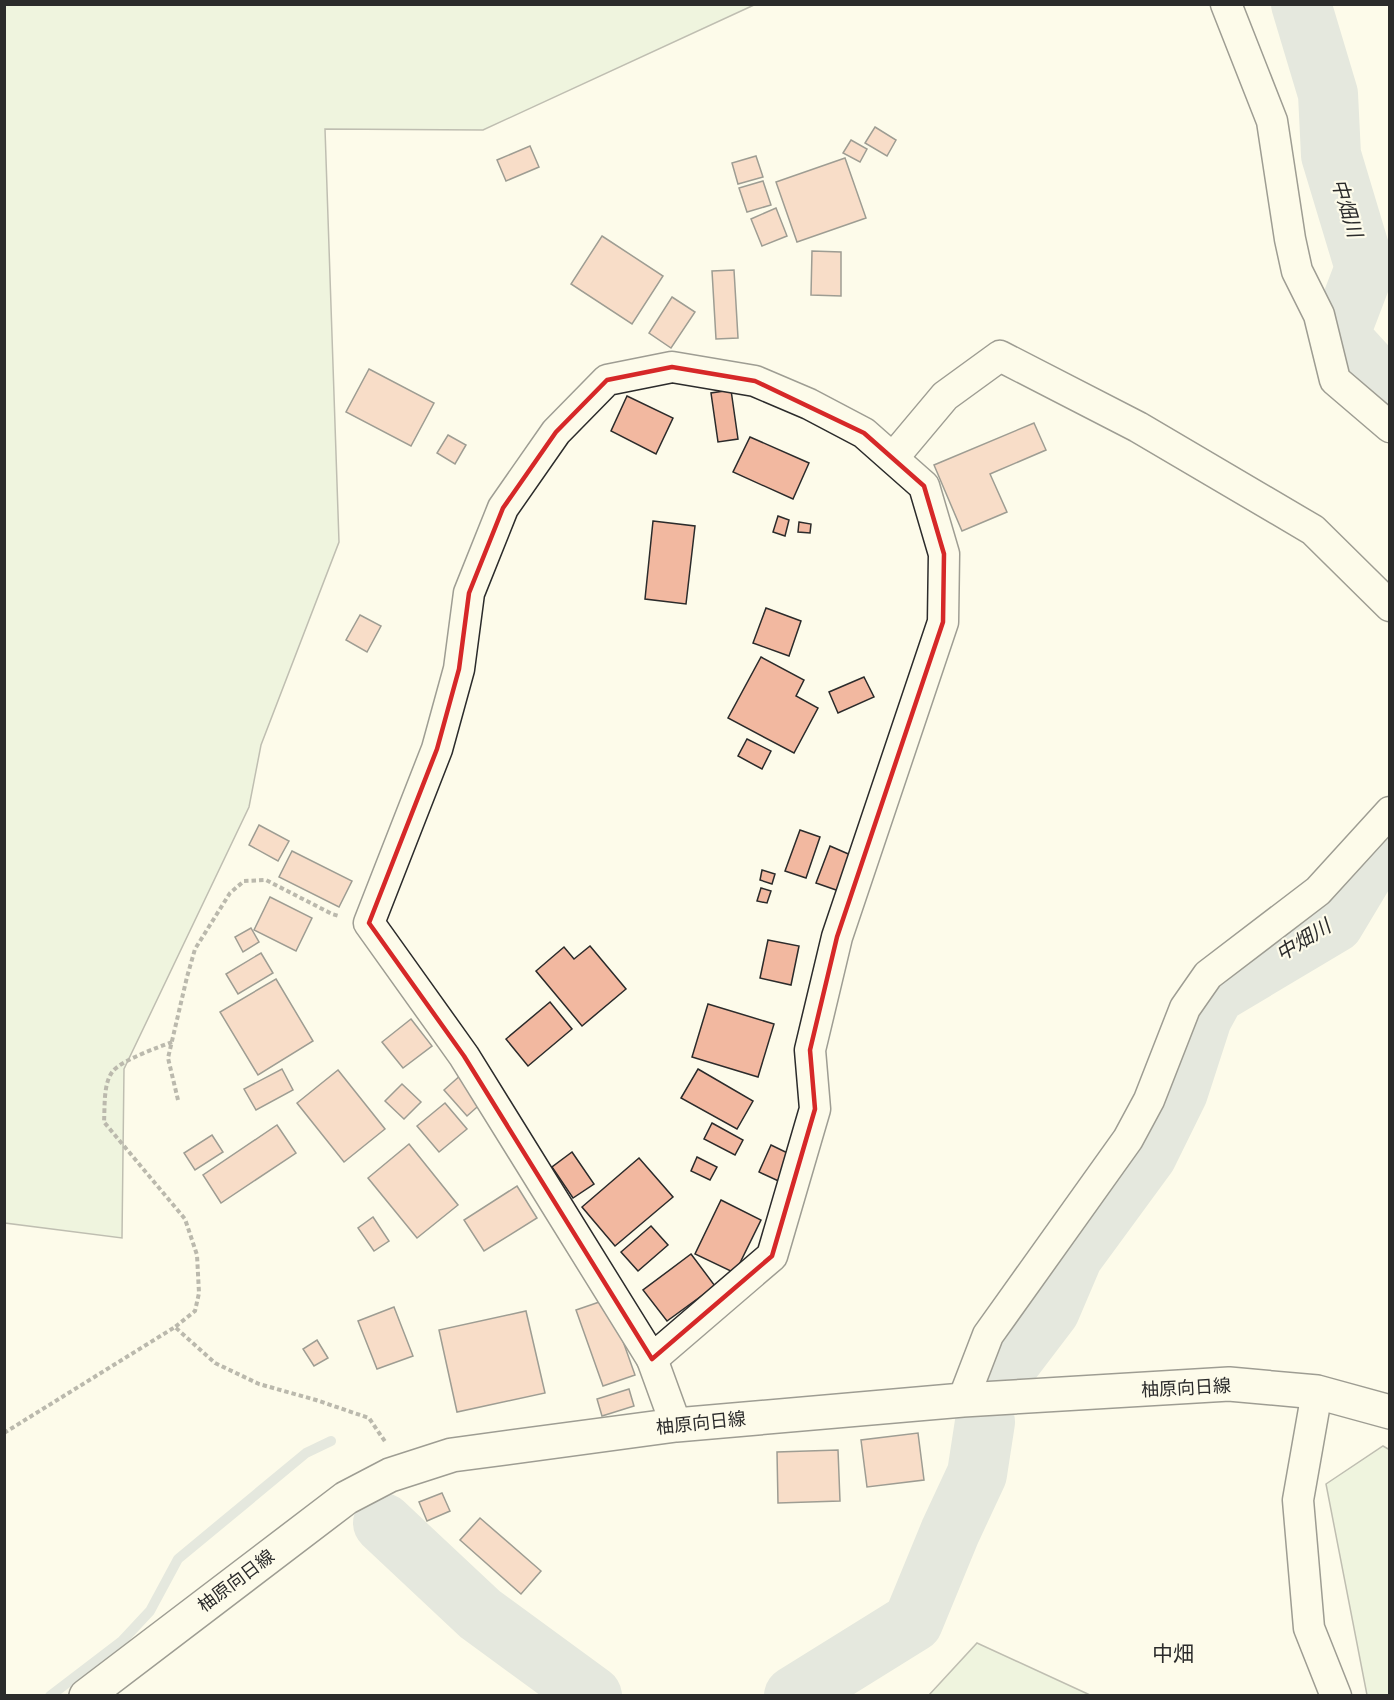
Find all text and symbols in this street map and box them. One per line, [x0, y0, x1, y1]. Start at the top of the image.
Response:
water label: 中畑川 [1328, 176, 1368, 242]
water label: 中畑川 [1271, 913, 1336, 965]
street label: 柚原向日線 [1140, 1375, 1231, 1400]
street label: 柚原向日線 [655, 1407, 747, 1438]
street label: 柚原向日線 [193, 1545, 278, 1616]
district label: 中畑 [1152, 1641, 1194, 1665]

